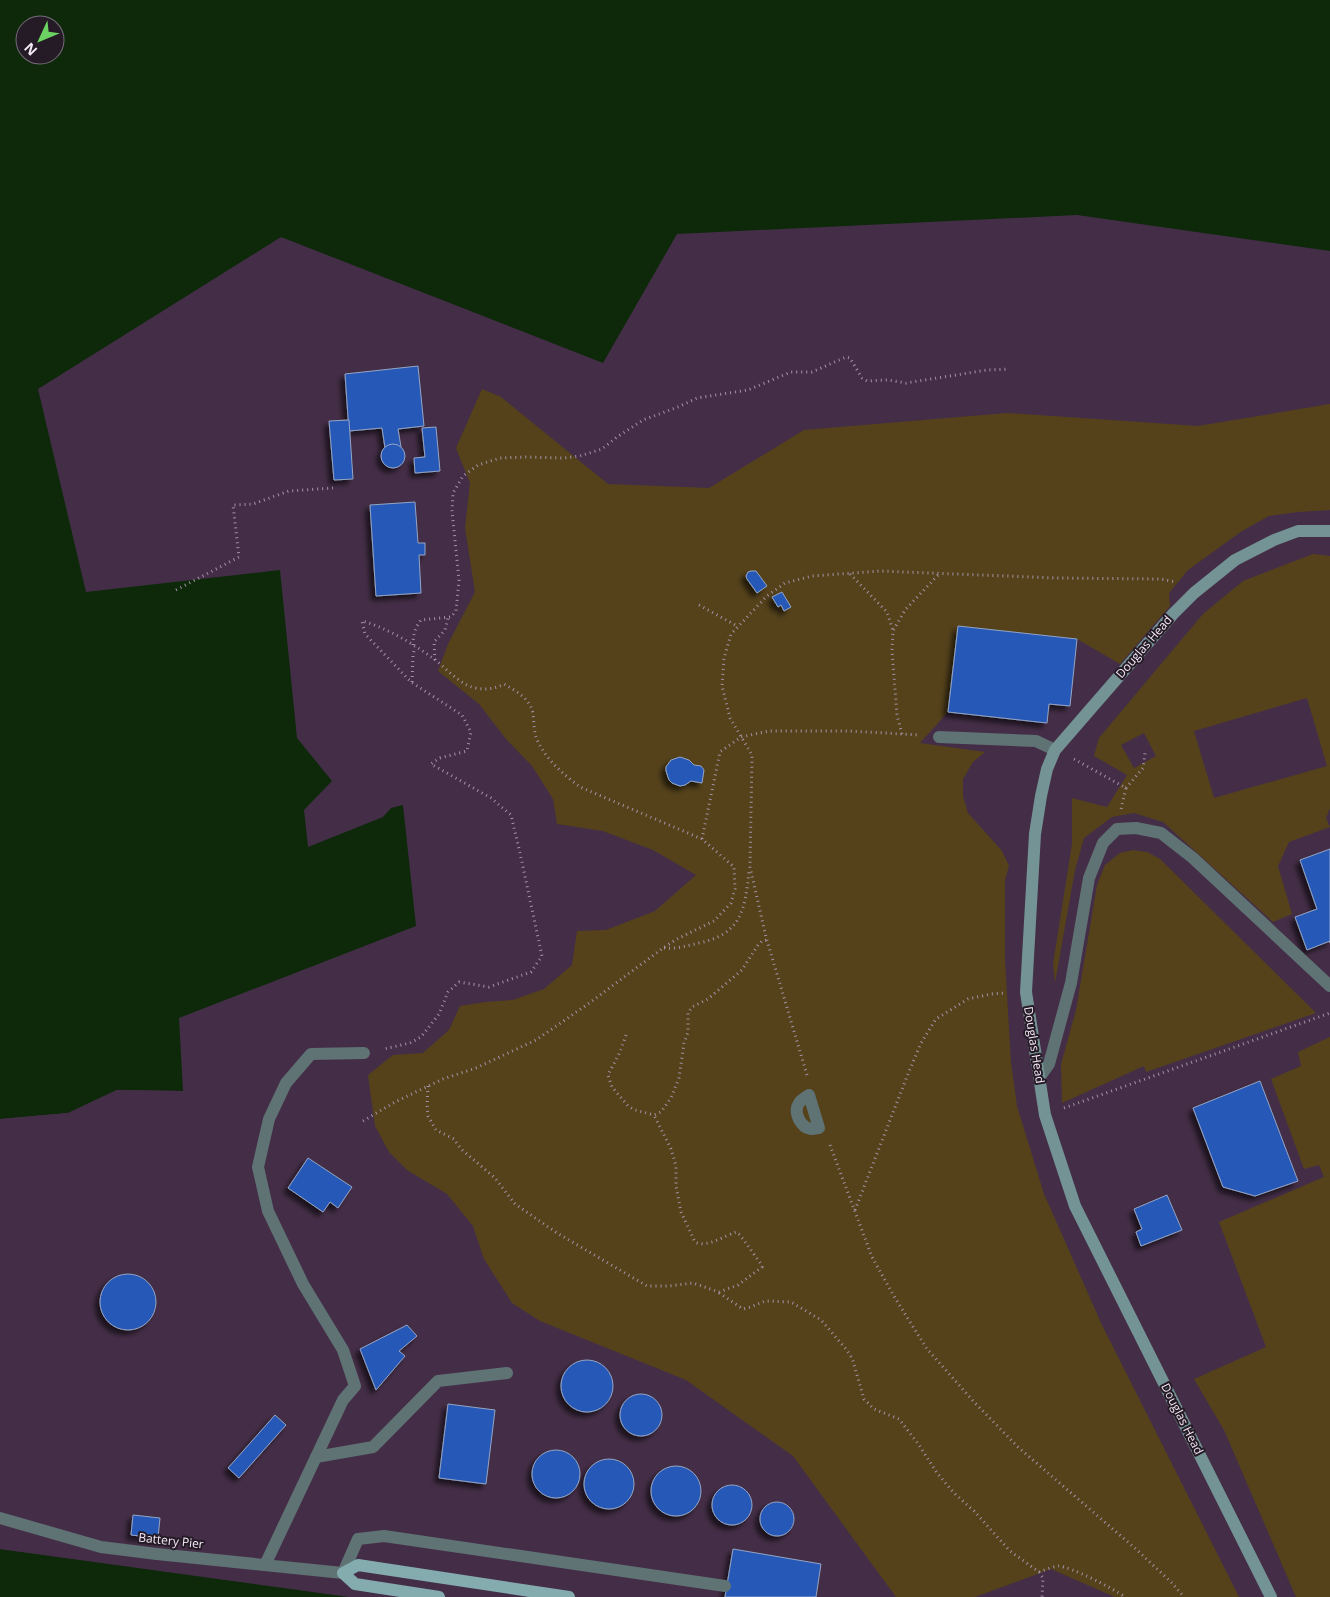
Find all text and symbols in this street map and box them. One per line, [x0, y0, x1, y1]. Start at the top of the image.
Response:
north arrow [15, 15, 65, 65]
text: N [19, 39, 41, 60]
street label: Douglas Head [1112, 612, 1176, 682]
street label: Douglas Head [1020, 1005, 1049, 1085]
street label: Douglas Head [1157, 1380, 1208, 1457]
street label: Battery Pier [138, 1529, 205, 1552]

